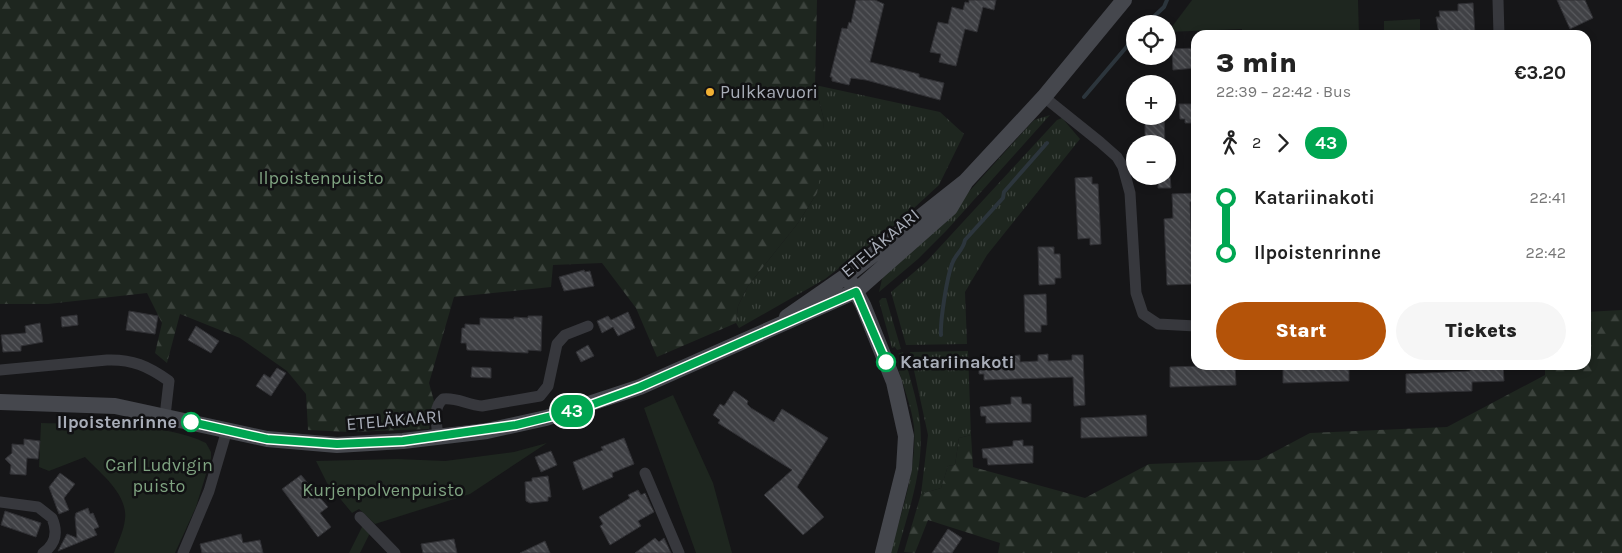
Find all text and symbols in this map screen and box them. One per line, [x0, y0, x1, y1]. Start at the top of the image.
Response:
map controls [1126, 15, 1176, 185]
button: locate [1126, 15, 1176, 65]
text: 3 min [1216, 46, 1297, 79]
text: €3.20 [1515, 62, 1566, 84]
button: + [1126, 75, 1176, 125]
place label: Pulkkavuori [720, 81, 818, 103]
text: 22:39 – 22:42 · Bus [1216, 82, 1351, 101]
marker: Pulkkavuori [704, 86, 716, 98]
icon: walk [1216, 129, 1244, 157]
icon: forward [1269, 129, 1297, 157]
text: 43 [1315, 132, 1337, 154]
text: 2 [1252, 133, 1261, 152]
button: − [1126, 135, 1176, 185]
park label: Ilpoistenpuisto [259, 167, 383, 189]
text: Katariinakoti [1254, 187, 1375, 209]
text: 22:41 [1530, 188, 1566, 207]
street label: ETELÄKAARI [836, 204, 924, 282]
text: Ilpoistenrinne [1254, 242, 1381, 264]
text: 22:42 [1526, 243, 1566, 262]
button: Start [1216, 302, 1386, 360]
button: Tickets [1396, 302, 1566, 360]
place label: Katariinakoti [900, 351, 1014, 373]
marker: Katariinakoti [876, 352, 896, 372]
line badge: 43 [550, 395, 594, 427]
text: 43 [561, 400, 583, 422]
street label: ETELÄKAARI [345, 405, 443, 435]
place label: Ilpoistenrinne [57, 411, 177, 433]
marker: Ilpoistenrinne [181, 412, 201, 432]
park label: Carl Ludvigin puisto [105, 454, 213, 497]
park label: Kurjenpolvenpuisto [302, 479, 464, 501]

